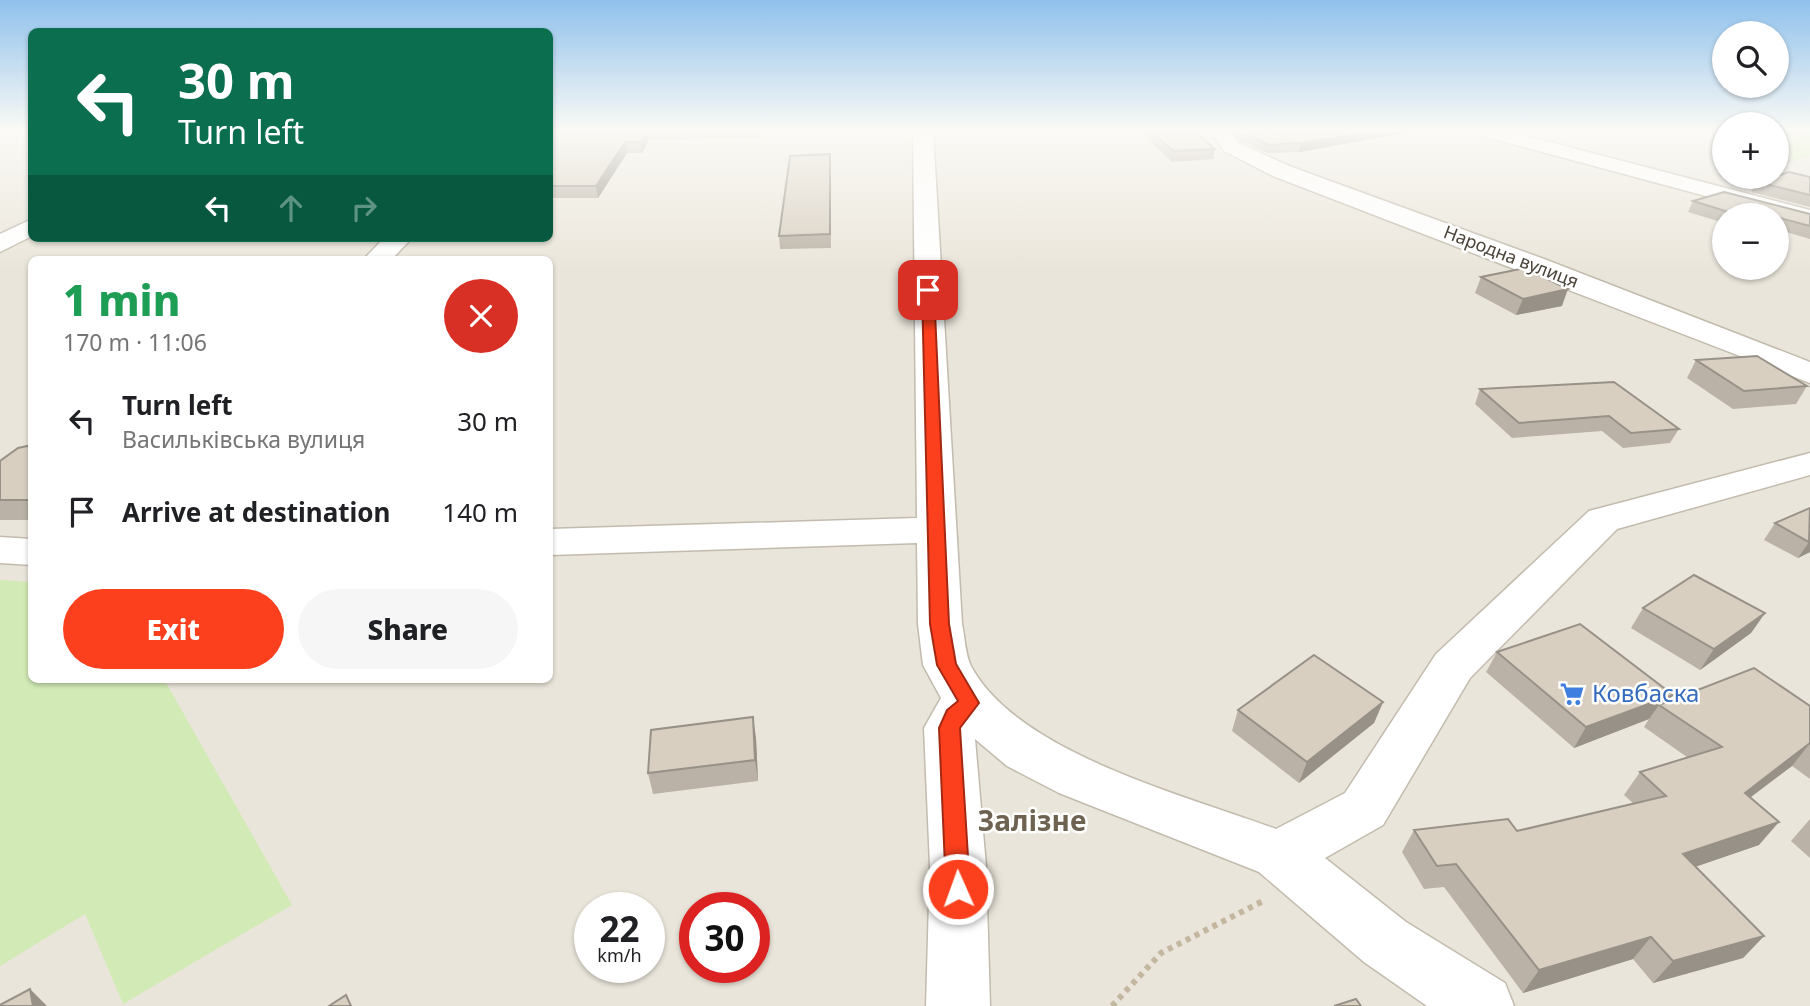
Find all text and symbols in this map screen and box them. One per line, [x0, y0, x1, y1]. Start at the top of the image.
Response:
map controls [1712, 21, 1789, 280]
button: search [1712, 21, 1789, 98]
text: 30 m [178, 47, 295, 113]
icon: left [63, 56, 154, 147]
text: Turn left [178, 110, 304, 153]
button: + [1712, 112, 1789, 189]
icon: left [199, 189, 237, 227]
icon: ahead [272, 189, 310, 227]
icon: right [345, 189, 383, 227]
button: − [1712, 203, 1789, 280]
street label: Народна вулиця [1440, 219, 1582, 293]
pin [898, 260, 958, 320]
text: 1 min [63, 271, 180, 328]
icon: arrive [909, 271, 947, 309]
button: close [444, 279, 518, 353]
text: 170 m · 11:06 [63, 326, 207, 358]
text: Turn left [122, 387, 233, 423]
icon: left [63, 402, 101, 440]
text: 30 m [457, 403, 518, 439]
text: Васильківська вулиця [122, 423, 365, 455]
icon: arrive [63, 493, 101, 531]
text: Arrive at destination [122, 494, 391, 530]
text: 140 m [442, 494, 518, 530]
button: Exit [63, 589, 284, 669]
button: Share [298, 589, 518, 669]
place label: Ковбаска [1592, 676, 1699, 709]
supermarket icon: Ковбаска [1558, 680, 1586, 708]
district label: Залізне [978, 801, 1086, 839]
position arrow [921, 852, 995, 926]
speed limit sign: 30 [679, 892, 770, 983]
text: 22 [599, 905, 640, 952]
text: km/h [597, 943, 642, 967]

